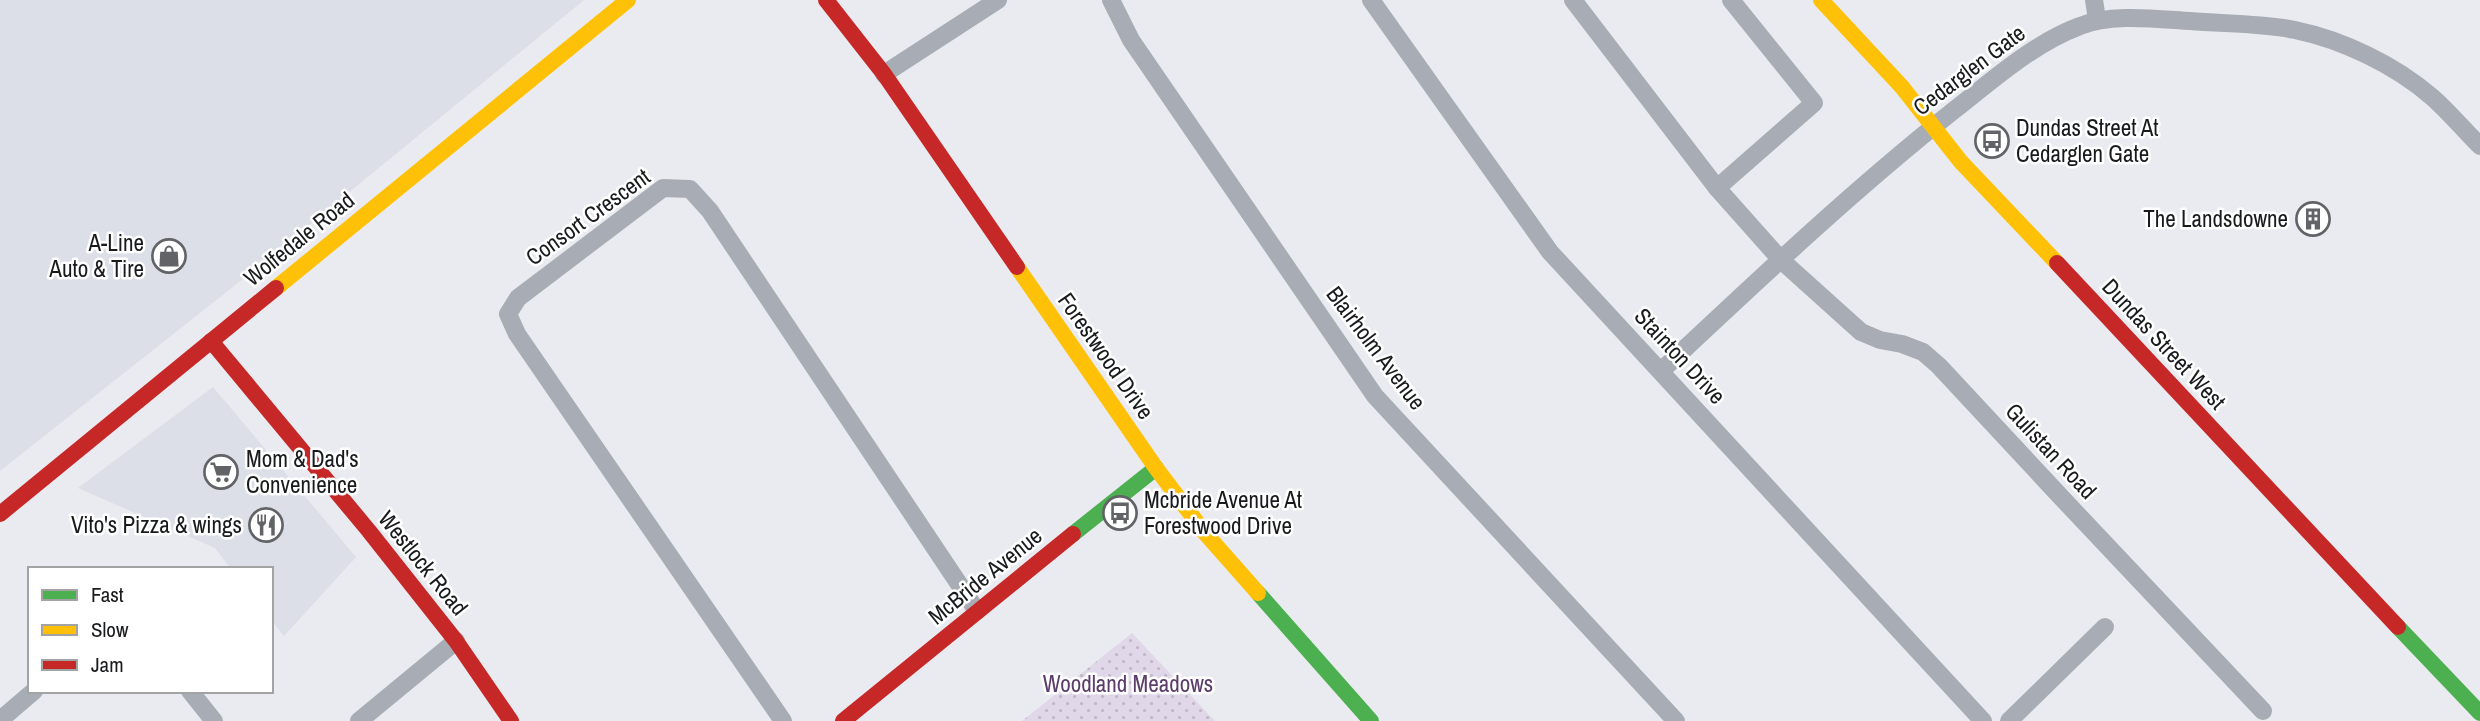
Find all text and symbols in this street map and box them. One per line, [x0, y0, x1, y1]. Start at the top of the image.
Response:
street label: Cedarglen Gate [1906, 17, 2031, 122]
place label: Dundas Street At Cedarglen Gate [2016, 112, 2159, 169]
bus stop icon: Dundas Street At Cedarglen Gate [1973, 122, 2011, 160]
street label: Consort Crescent [519, 161, 656, 272]
street label: Wolfedale Road [237, 184, 360, 293]
building icon: The Landsdowne [2294, 200, 2332, 238]
place label: The Landsdowne [2143, 203, 2288, 234]
place label: A-Line Auto & Tire [48, 227, 144, 284]
shop icon: A-Line Auto & Tire [150, 237, 188, 275]
street label: Dundas Street West [2096, 271, 2233, 416]
street label: Blairholm Avenue [1320, 279, 1433, 416]
street label: Forestwood Drive [1051, 286, 1162, 425]
street label: Stainton Drive [1628, 301, 1733, 410]
street label: Gulistan Road [1999, 396, 2104, 505]
place label: Mom & Dad's Convenience [246, 443, 359, 500]
supermarket icon: Mom & Dad's Convenience [202, 453, 240, 491]
place label: Mcbride Avenue At Forestwood Drive [1144, 484, 1302, 541]
bus stop icon: Mcbride Avenue At Forestwood Drive [1101, 494, 1139, 532]
street label: Westlock Road [372, 504, 475, 622]
restaurant icon: Vito's Pizza & wings [247, 506, 285, 544]
place label: Vito's Pizza & wings [71, 509, 242, 540]
street label: McBride Avenue [921, 520, 1048, 631]
legend [28, 567, 273, 693]
text: Fast [91, 580, 124, 609]
text: Slow [91, 615, 129, 644]
text: Jam [91, 650, 124, 679]
park label: Woodland Meadows [1043, 668, 1213, 699]

